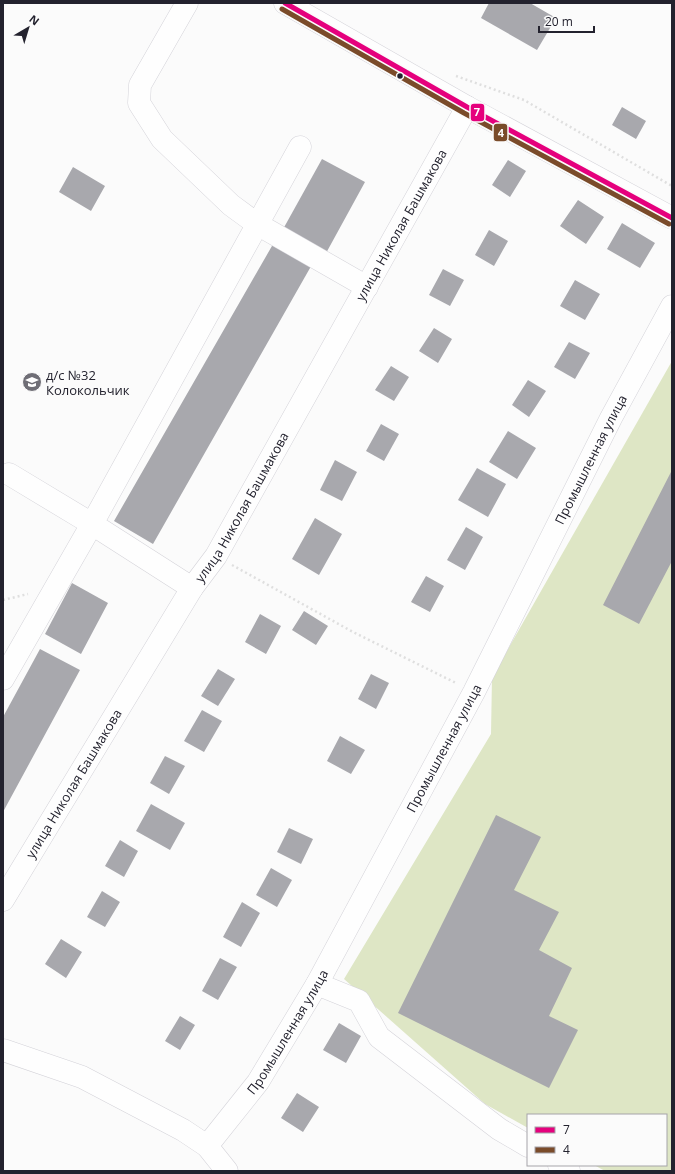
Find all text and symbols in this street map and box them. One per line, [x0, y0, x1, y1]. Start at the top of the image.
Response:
north arrow [8, 8, 48, 48]
scale bar [539, 8, 594, 34]
text: N [26, 11, 43, 28]
text: 20 m [545, 13, 573, 30]
unlabelled marker [395, 71, 405, 81]
line badge: 7 [470, 103, 485, 122]
text: 7 [474, 104, 480, 119]
line badge: 4 [493, 123, 508, 142]
text: 4 [498, 125, 505, 140]
street label: улица Николая Башмакова [351, 146, 451, 304]
place label: д/с №32 Колокольчик [46, 366, 130, 399]
school or university icon: д/с №32 Колокольчик [21, 371, 43, 393]
street label: Промышленная улица [550, 391, 631, 527]
street label: улица Николая Башмакова [190, 429, 293, 586]
street label: Промышленная улица [402, 681, 486, 815]
street label: улица Николая Башмакова [21, 706, 126, 862]
street label: Промышленная улица [243, 966, 332, 1098]
legend [527, 1114, 667, 1166]
text: 7 [563, 1121, 570, 1138]
text: 4 [563, 1141, 570, 1158]

